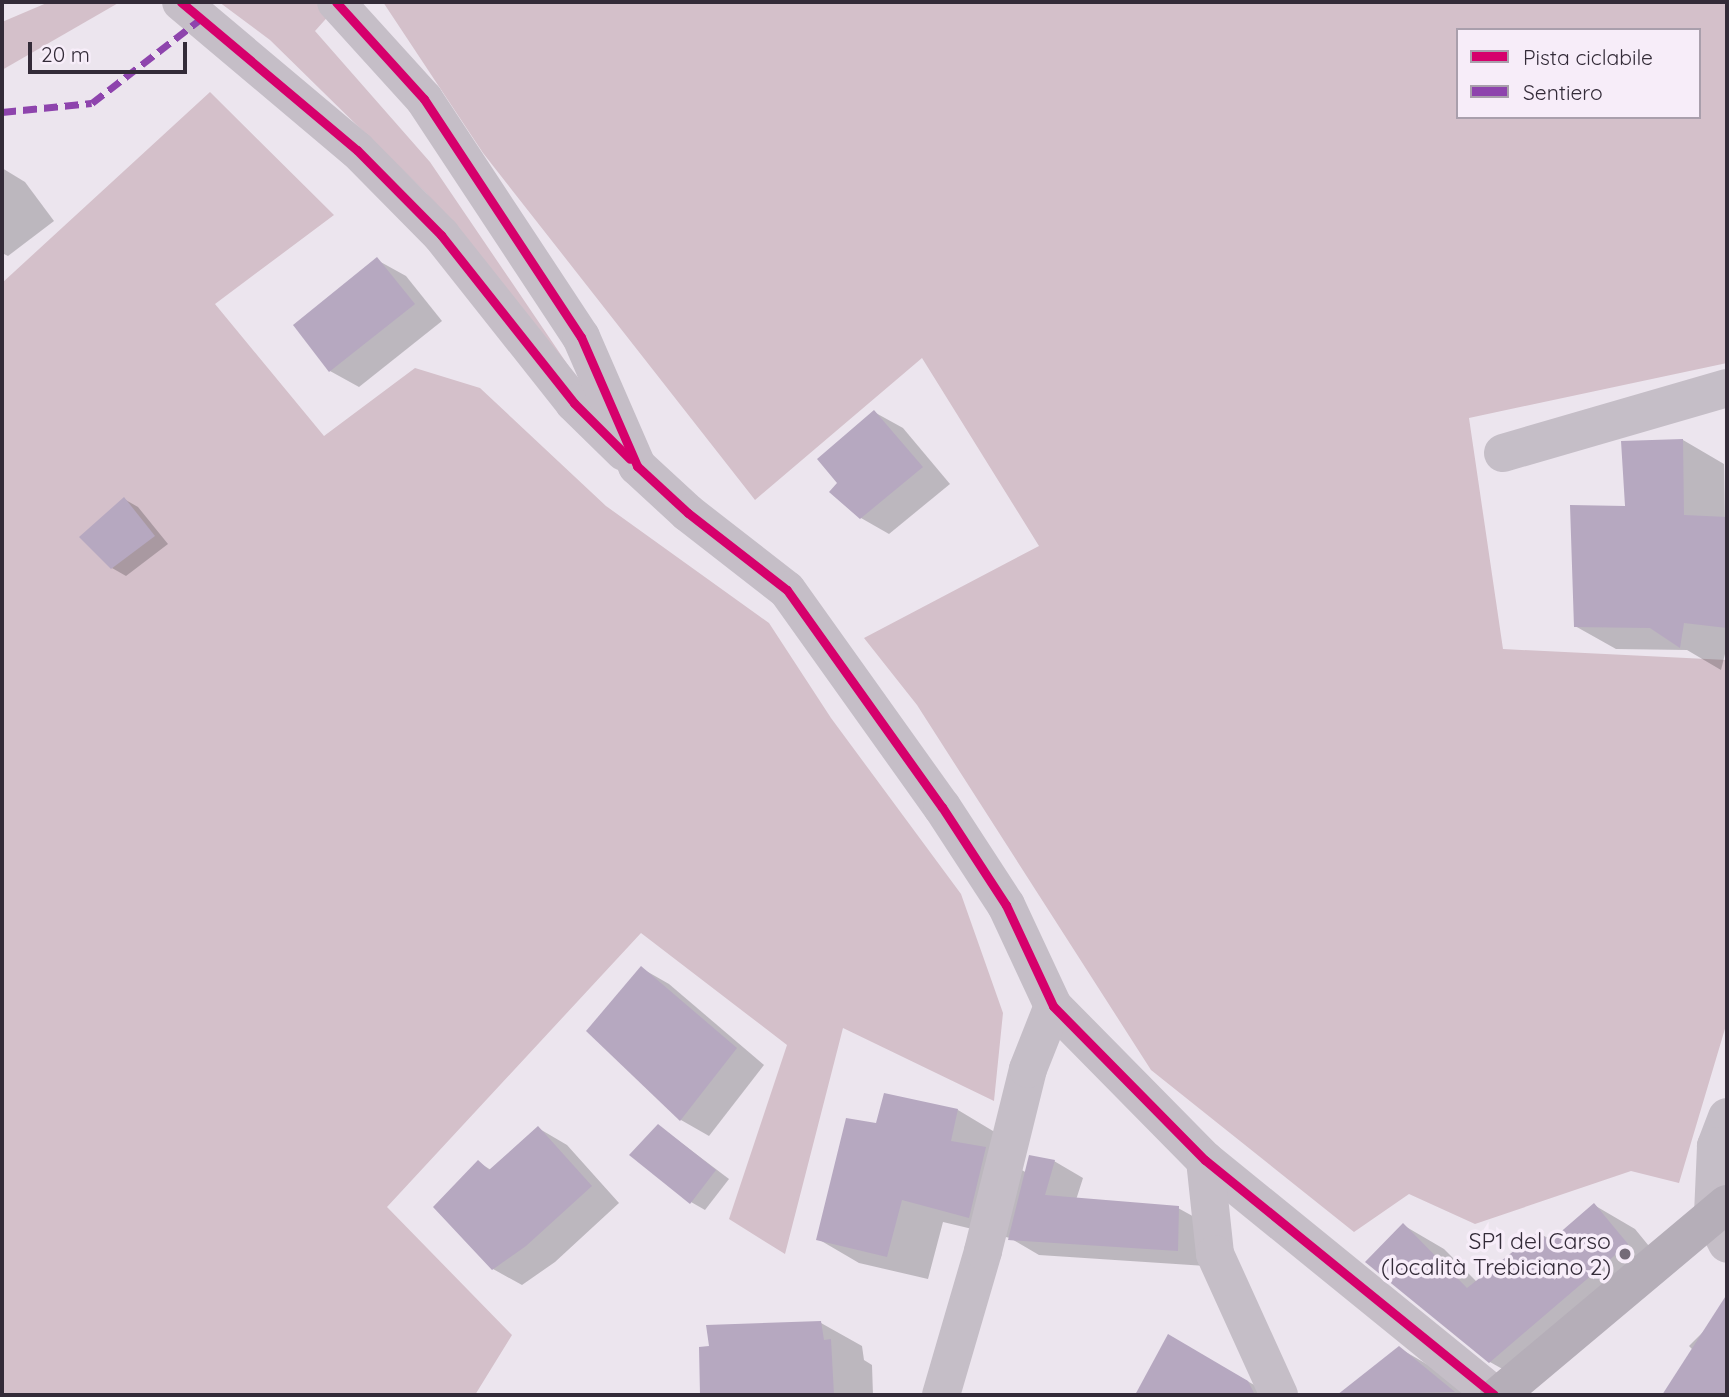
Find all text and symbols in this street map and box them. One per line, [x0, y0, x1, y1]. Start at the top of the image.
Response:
scale bar [32, 28, 191, 72]
legend [1456, 28, 1701, 119]
text: 20 m [41, 41, 90, 67]
text: Pista ciclabile [1523, 44, 1653, 70]
text: Sentiero [1523, 79, 1603, 105]
place label: SP1 del Carso (località Trebiciano 2) [1381, 1227, 1611, 1281]
marker: SP1 del Carso (località Trebiciano 2) [1617, 1246, 1633, 1262]

